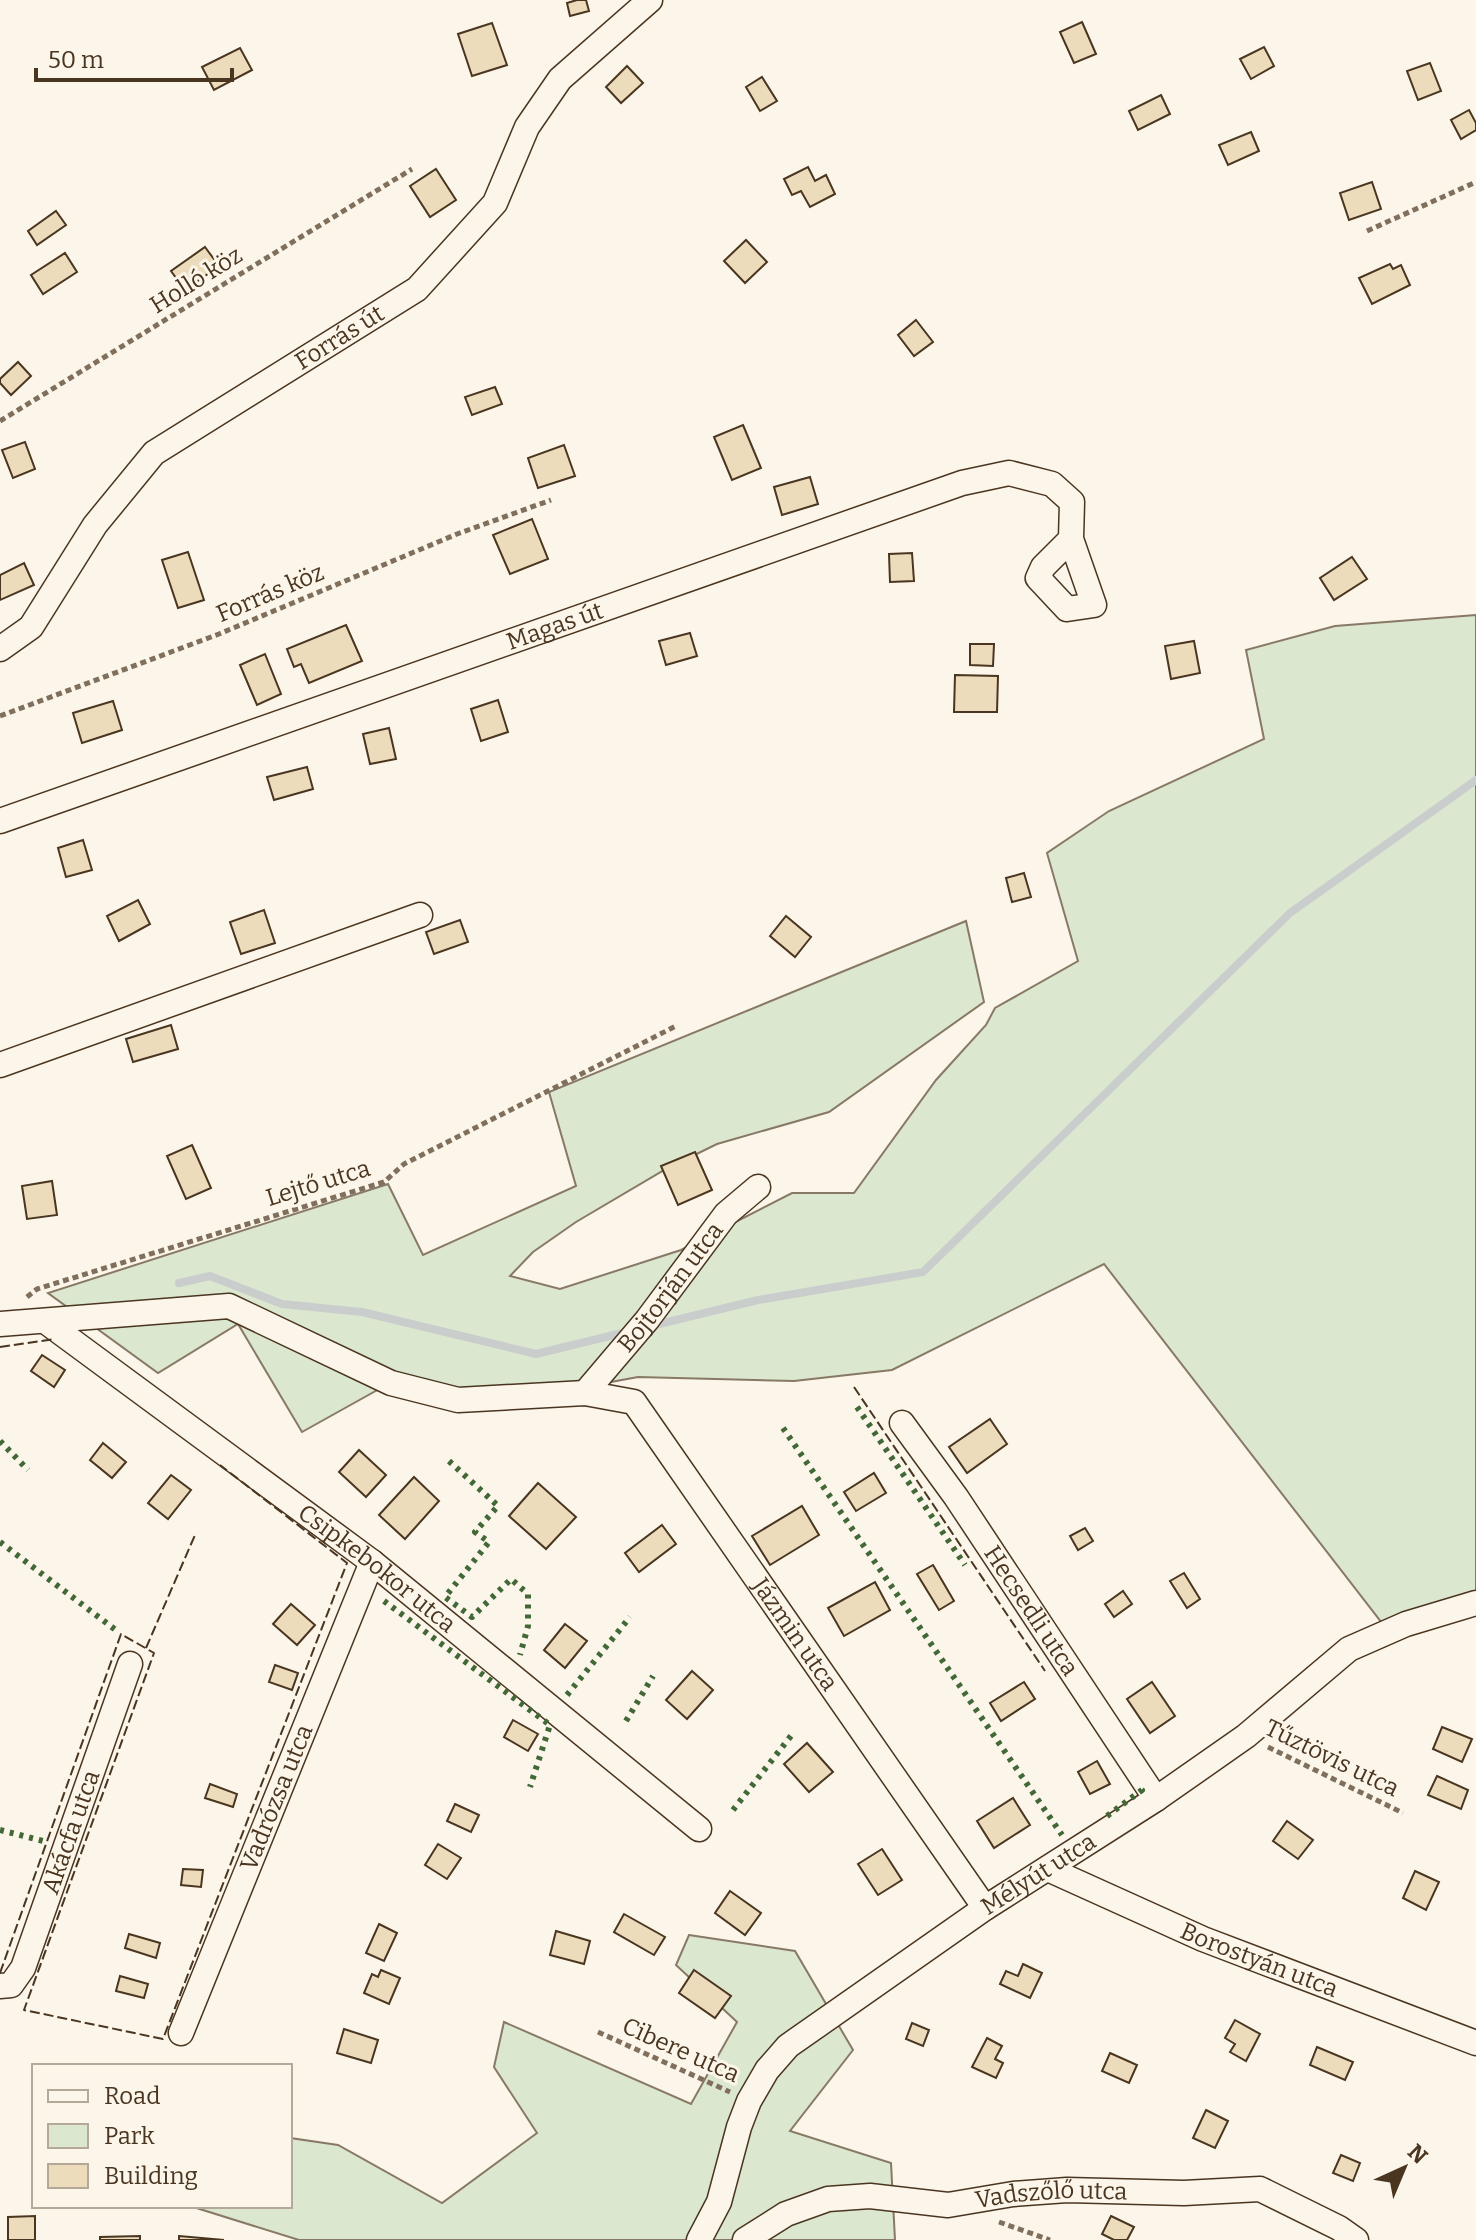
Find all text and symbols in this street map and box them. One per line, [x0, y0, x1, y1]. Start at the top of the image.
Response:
scale bar [36, 32, 232, 82]
text: 50 m [48, 46, 104, 74]
street label: Holló köz [145, 241, 247, 319]
street label: Forrás út [290, 299, 389, 376]
street label: Forrás köz [212, 558, 328, 628]
street label: Magas út [503, 596, 607, 656]
street label: Lejtő utca [263, 1154, 373, 1212]
street label: Bojtorján utca [612, 1217, 729, 1358]
street label: Csipkebokor utca [293, 1498, 461, 1638]
street label: Hecsedli utca [978, 1540, 1084, 1681]
street label: Jázmin utca [746, 1572, 844, 1696]
street label: Tűztövis utca [1260, 1713, 1404, 1803]
street label: Vadrózsa utca [234, 1721, 319, 1875]
street label: Akácfa utca [36, 1766, 106, 1898]
street label: Mélyút utca [976, 1827, 1101, 1921]
street label: Borostyán utca [1176, 1917, 1342, 2003]
street label: Cibere utca [618, 2012, 744, 2088]
legend [32, 2064, 292, 2208]
text: Road [104, 2082, 160, 2110]
text: Park [104, 2122, 155, 2150]
north arrow [1364, 2128, 1444, 2208]
text: N [1402, 2138, 1433, 2170]
text: Building [104, 2162, 198, 2190]
street label: Vadszőlő utca [973, 2176, 1128, 2214]

